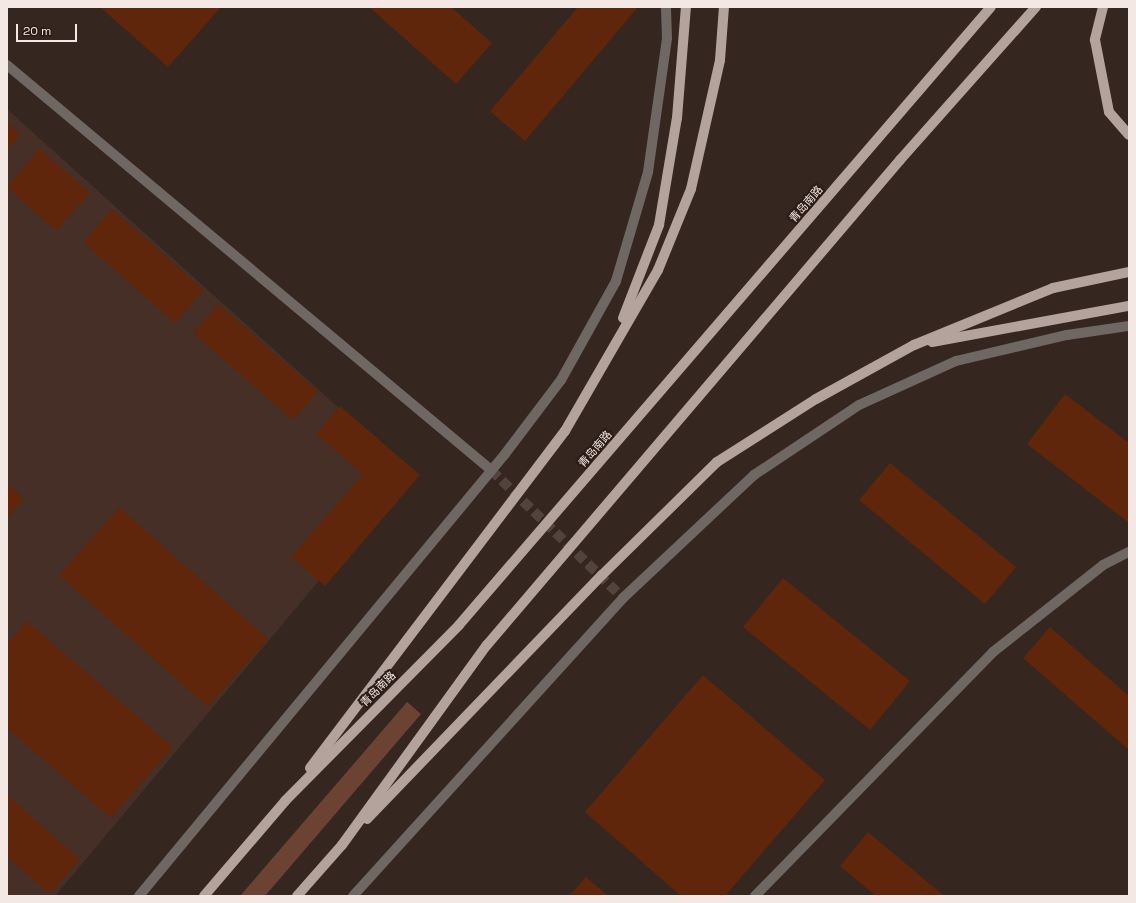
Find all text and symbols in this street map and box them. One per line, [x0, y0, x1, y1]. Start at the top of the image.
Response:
scale bar [18, 16, 79, 42]
text: 20 m [23, 23, 51, 39]
street label: 青岛南路 [787, 183, 825, 225]
street label: 青岛南路 [576, 428, 614, 470]
street label: 青岛南路 [358, 669, 398, 709]

